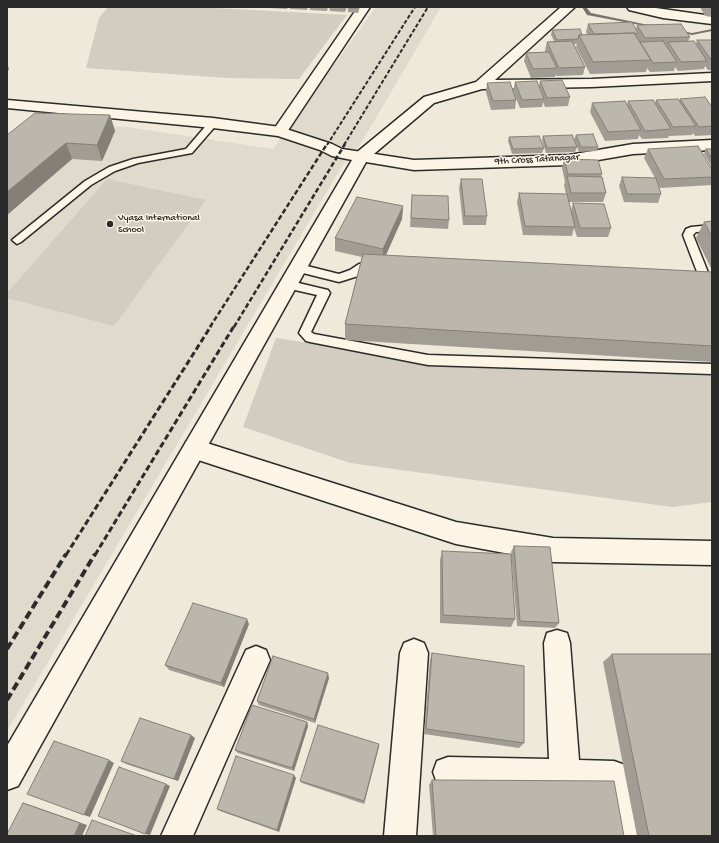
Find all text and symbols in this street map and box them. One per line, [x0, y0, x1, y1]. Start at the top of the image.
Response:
street label: 9th Cross Tatanagar [494, 152, 580, 168]
place label: Vyasa International School [118, 212, 200, 236]
marker: Vyasa International School [105, 219, 115, 229]

